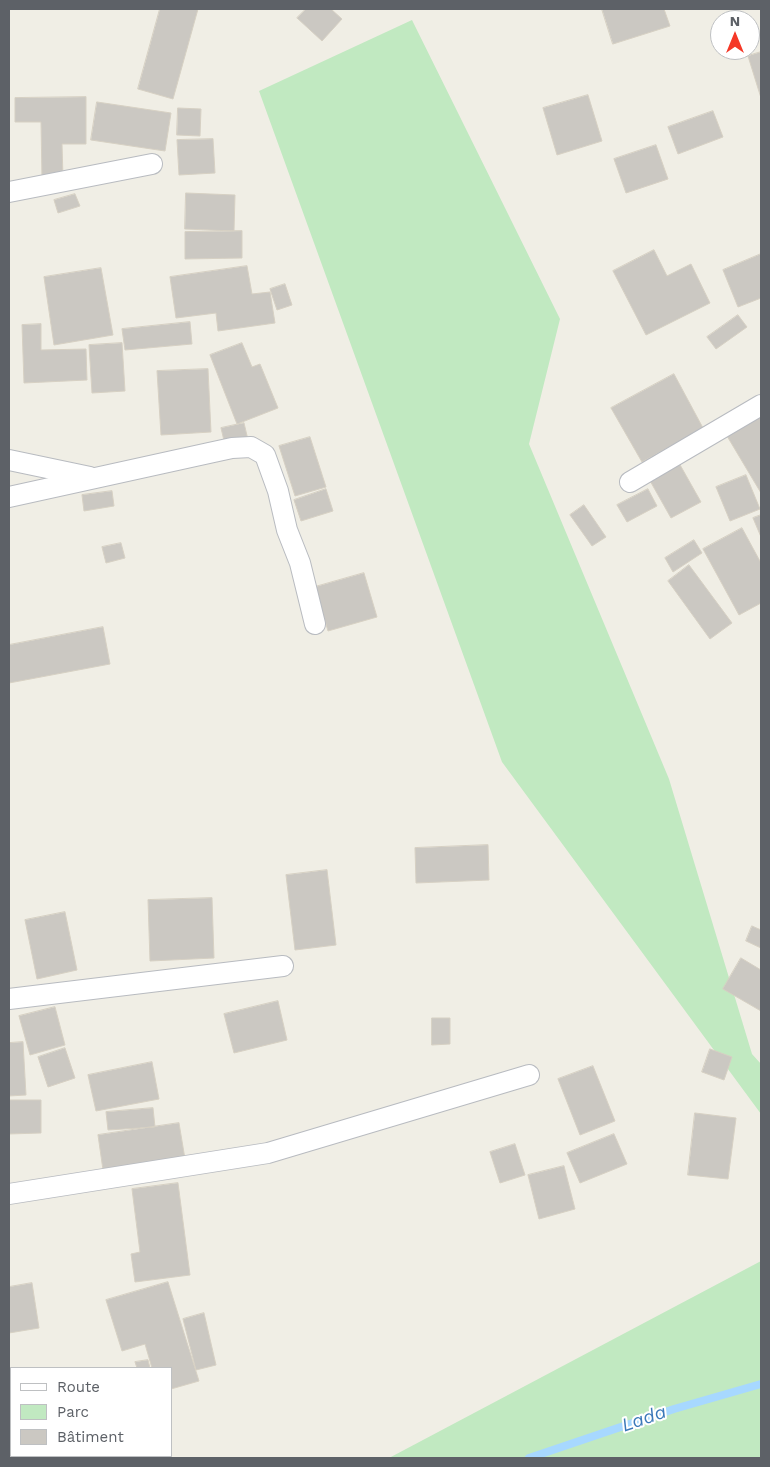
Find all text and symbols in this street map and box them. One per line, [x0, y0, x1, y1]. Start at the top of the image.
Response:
north arrow [710, 10, 760, 60]
text: N [730, 13, 740, 29]
legend [10, 1367, 172, 1457]
text: Route [57, 1378, 100, 1396]
water label: Lada [619, 1401, 669, 1437]
text: Parc [57, 1403, 89, 1421]
text: Bâtiment [57, 1428, 124, 1446]

